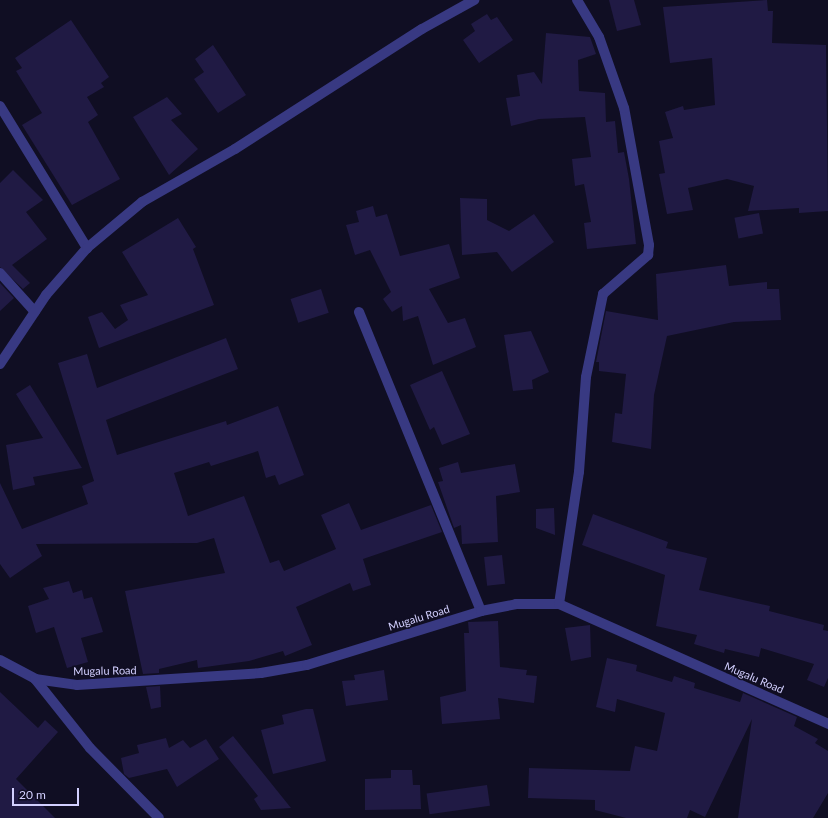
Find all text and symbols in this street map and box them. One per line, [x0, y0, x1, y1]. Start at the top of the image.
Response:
street label: Mugalu Road [387, 602, 451, 634]
street label: Mugalu Road [722, 660, 786, 696]
street label: Mugalu Road [73, 664, 137, 678]
scale bar [14, 780, 81, 806]
text: 20 m [19, 787, 46, 802]

